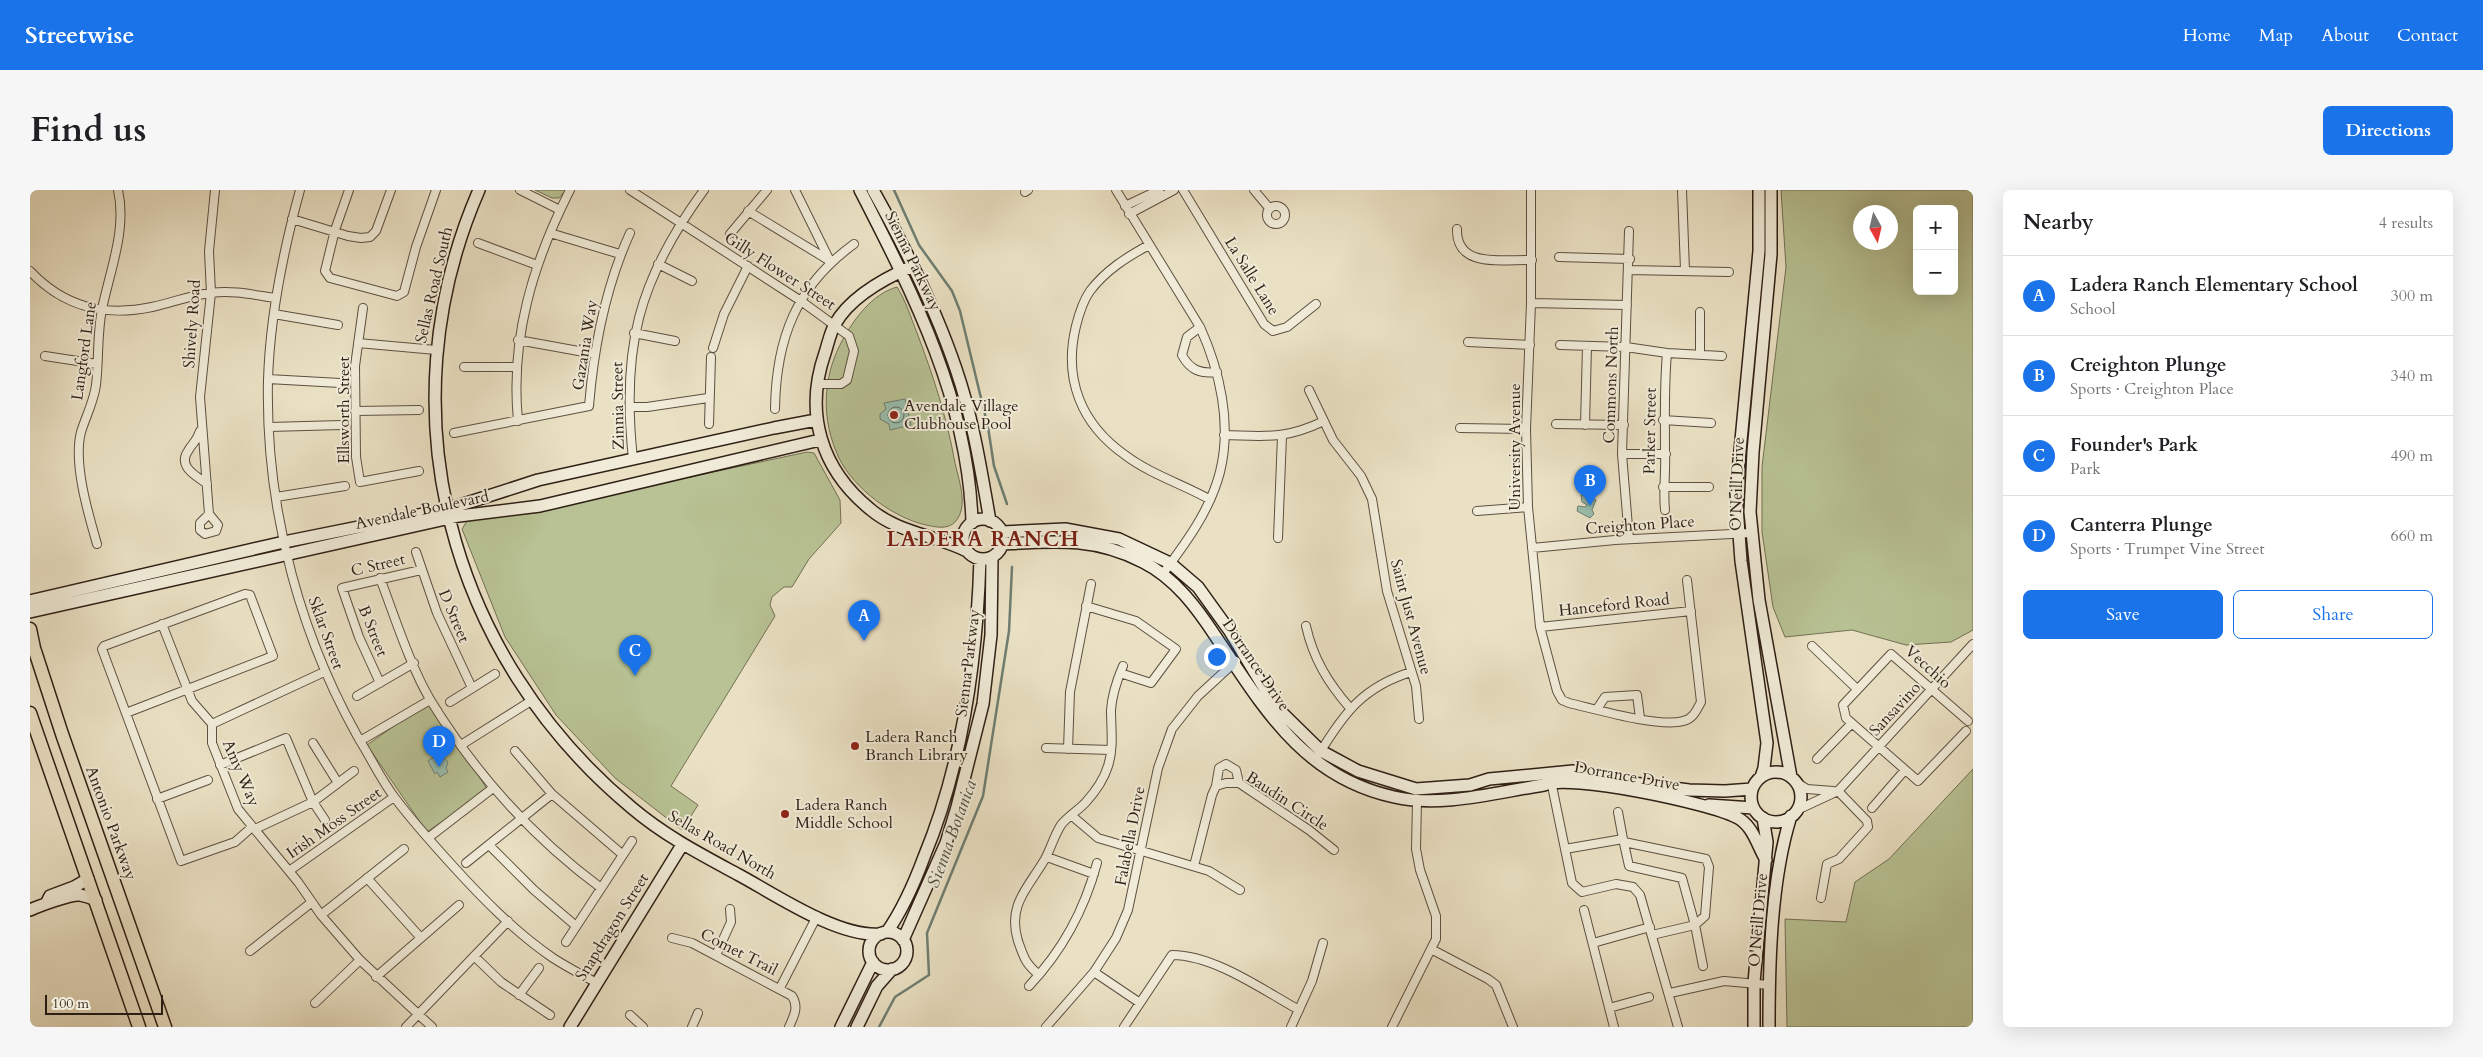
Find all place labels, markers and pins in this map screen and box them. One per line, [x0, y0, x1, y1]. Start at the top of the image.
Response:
place label: Avendale Village Clubhouse Pool [904, 395, 1018, 435]
marker: Avendale Village Clubhouse Pool [888, 409, 900, 421]
pin: B [1574, 465, 1606, 506]
pin: A [848, 600, 880, 641]
pin: C [619, 635, 651, 676]
pin: D [423, 726, 455, 767]
place label: Ladera Ranch Branch Library [865, 726, 968, 766]
marker: Ladera Ranch Branch Library [849, 740, 861, 752]
place label: Ladera Ranch Middle School [795, 794, 893, 834]
marker: Ladera Ranch Middle School [779, 808, 791, 820]

